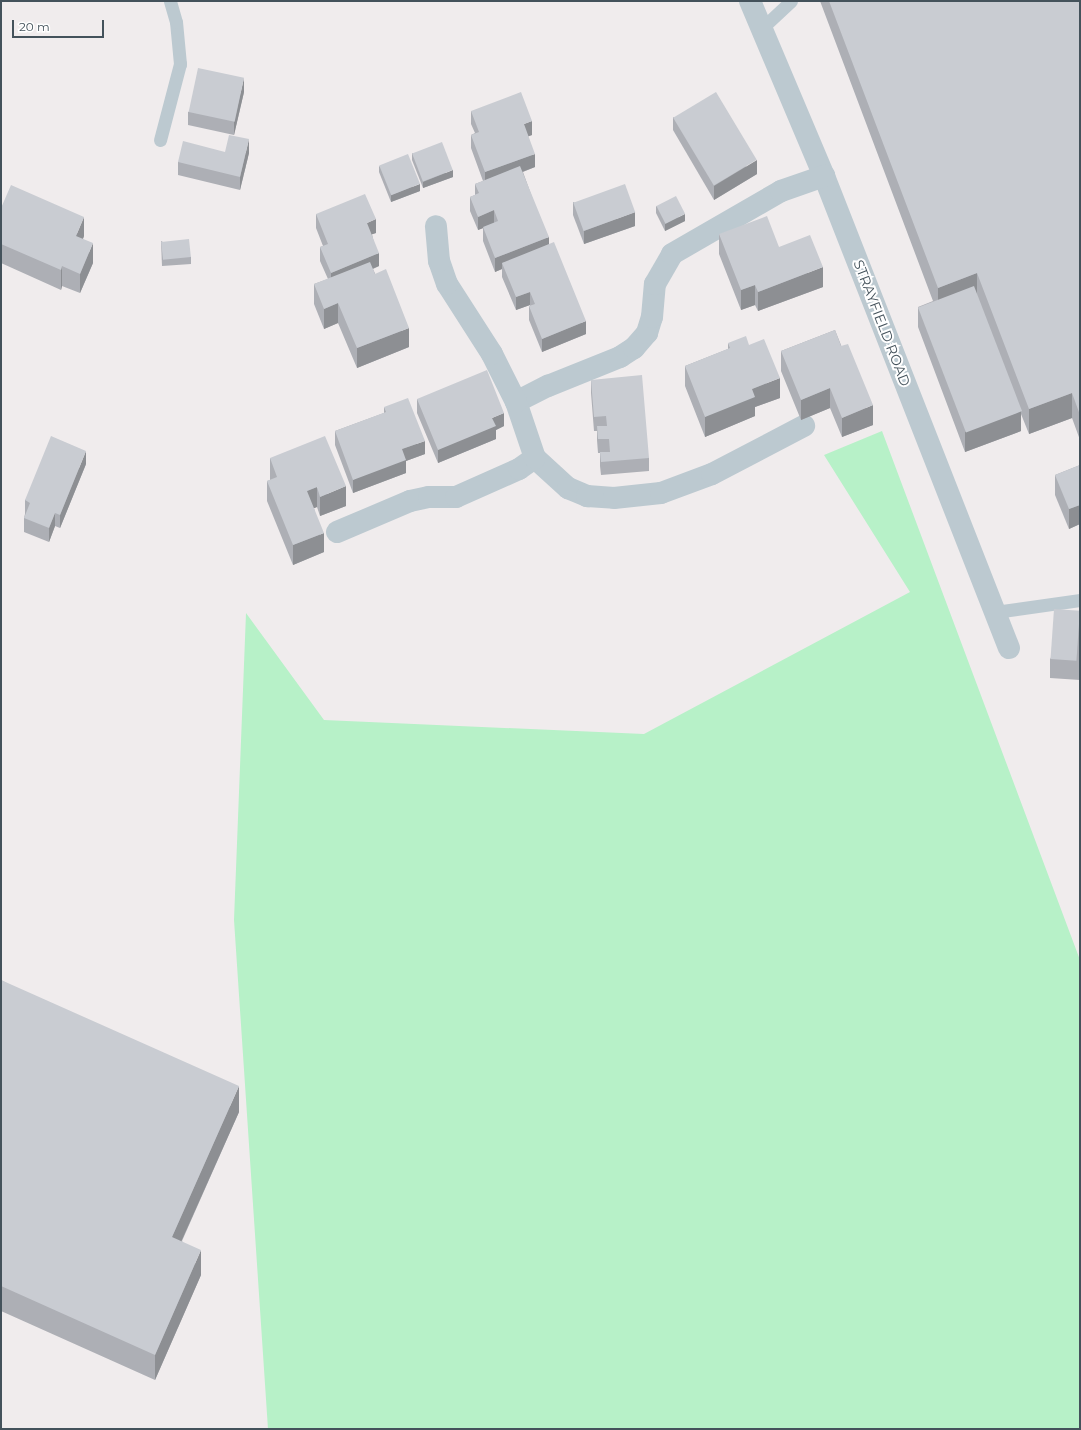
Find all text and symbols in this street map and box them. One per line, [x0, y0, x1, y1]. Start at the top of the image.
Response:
scale bar [14, 12, 106, 38]
text: 20 m [19, 19, 50, 34]
street label: STRAYFIELD ROAD [850, 257, 914, 389]

